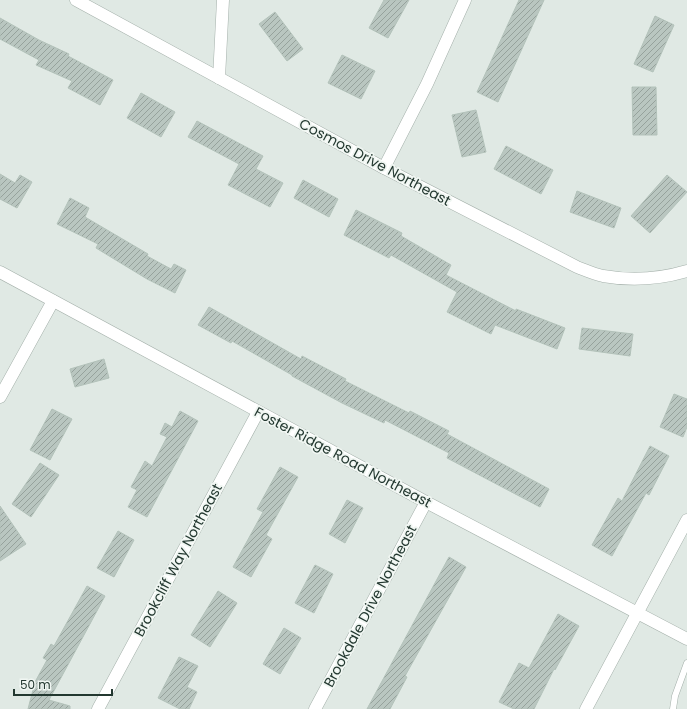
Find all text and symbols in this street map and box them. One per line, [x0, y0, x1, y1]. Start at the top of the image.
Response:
street label: Cosmos Drive Northeast [296, 114, 454, 210]
street label: Foster Ridge Road Northeast [251, 402, 435, 512]
street label: Brookcliff Way Northeast [129, 480, 227, 640]
street label: Brookdale Drive Northeast [319, 521, 421, 691]
scale bar [14, 671, 112, 697]
text: 50 m [20, 676, 51, 693]

